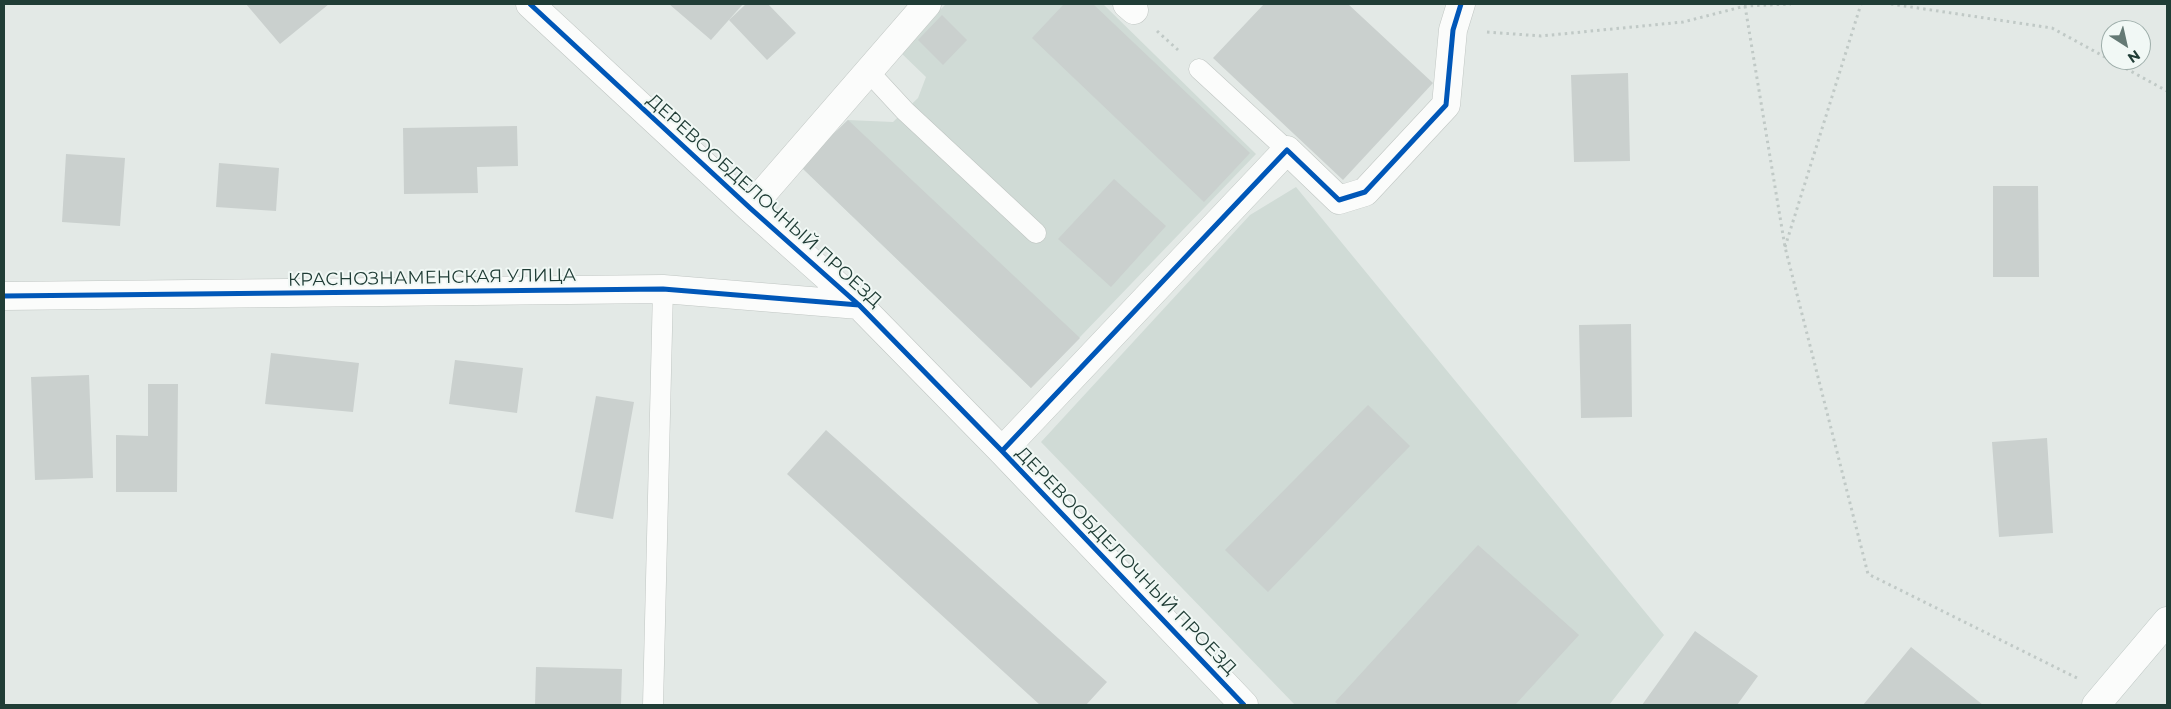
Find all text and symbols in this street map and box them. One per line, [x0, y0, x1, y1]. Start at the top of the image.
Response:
north arrow [2101, 20, 2151, 70]
text: N [2124, 46, 2144, 67]
street label: ДЕРЕВООБДЕЛОЧНЫЙ ПРОЕЗД [642, 90, 886, 312]
street label: КРАСНОЗНАМЕНСКАЯ УЛИЦА [288, 265, 576, 291]
street label: ДЕРЕВООБДЕЛОЧНЫЙ ПРОЕЗД [1011, 443, 1241, 679]

